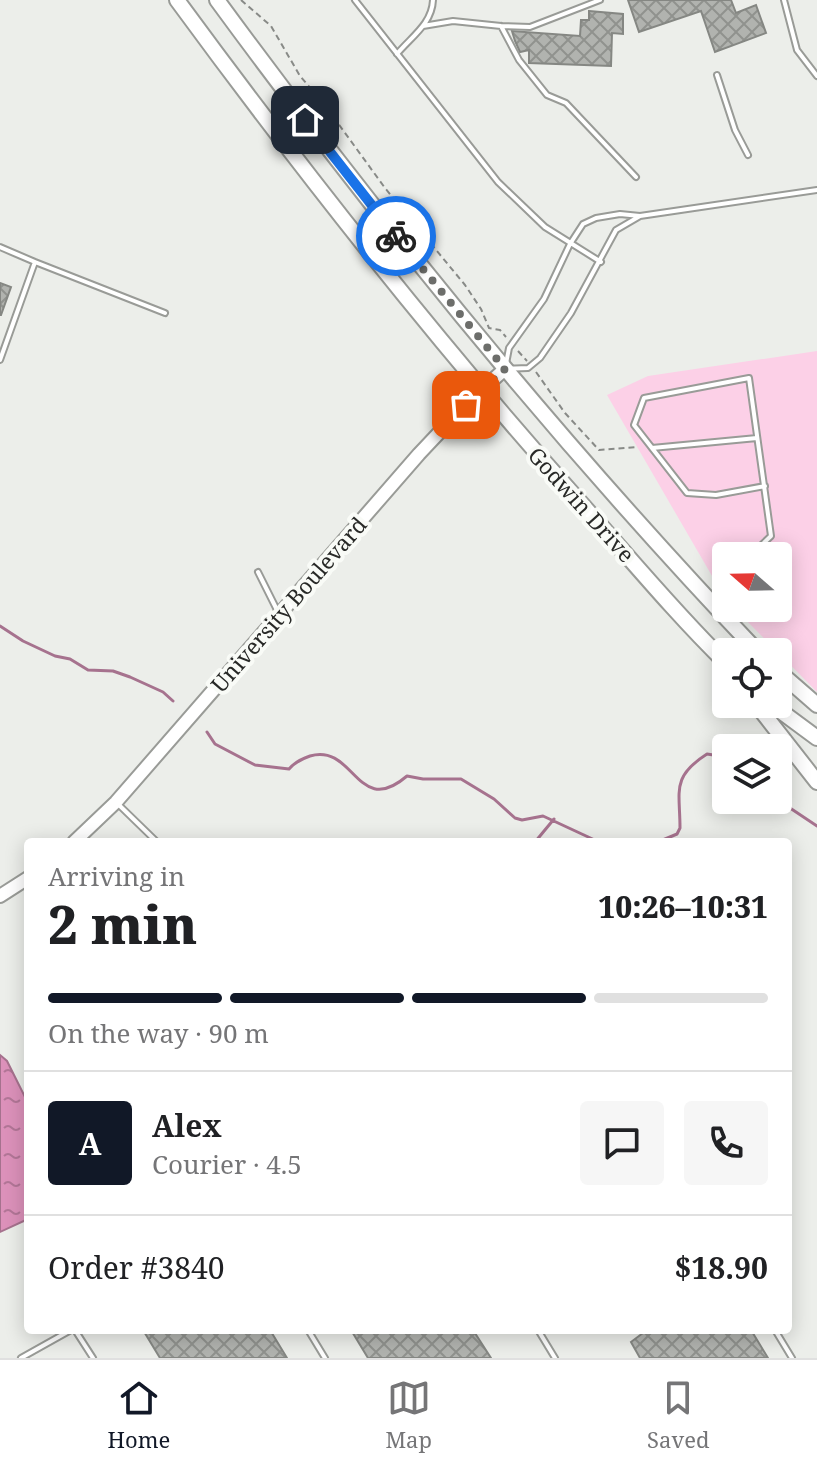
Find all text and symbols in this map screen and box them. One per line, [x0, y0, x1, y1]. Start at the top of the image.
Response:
pin [271, 86, 339, 154]
icon: home [283, 98, 327, 142]
courier [356, 196, 436, 276]
icon: bike [374, 214, 418, 258]
pin [432, 371, 500, 439]
icon: bag [444, 383, 488, 427]
street label: Godwin Drive [522, 440, 642, 568]
street label: University Boulevard [203, 510, 373, 698]
north arrow [712, 542, 792, 622]
map controls [712, 542, 792, 814]
button: locate [712, 638, 792, 718]
button: layers [712, 734, 792, 814]
text: Arriving in [48, 858, 185, 894]
text: 10:26–10:31 [598, 886, 768, 927]
text: 2 min [48, 888, 197, 959]
text: On the way · 90 m [48, 1015, 269, 1051]
button: chat [580, 1101, 664, 1185]
button: phone [684, 1101, 768, 1185]
text: Alex [152, 1105, 222, 1146]
text: A [79, 1123, 101, 1164]
text: Courier · 4.5 [152, 1146, 302, 1182]
text: Order #3840 [48, 1247, 225, 1288]
text: $18.90 [674, 1247, 768, 1288]
tab: Home [108, 1376, 170, 1454]
tab: Map [385, 1376, 432, 1454]
tab: Saved [647, 1376, 709, 1454]

